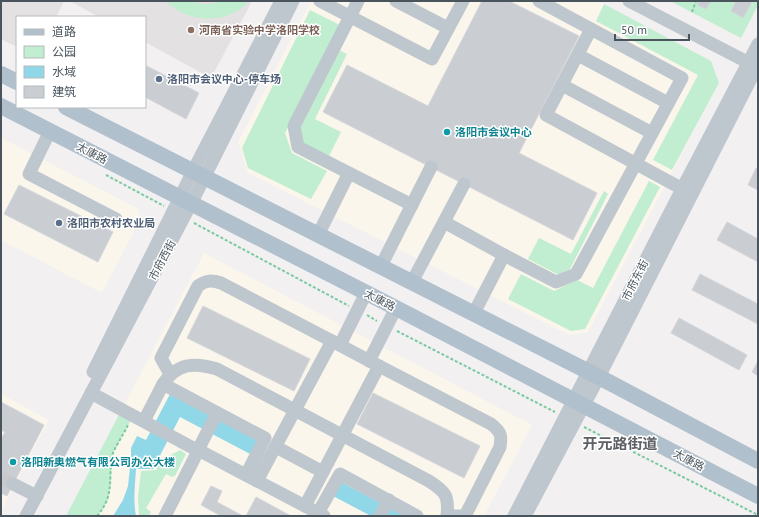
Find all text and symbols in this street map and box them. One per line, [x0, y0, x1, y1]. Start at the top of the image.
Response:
legend [16, 16, 146, 108]
scale bar [615, 16, 689, 42]
text: 50 m [621, 22, 647, 37]
place label: 河南省实验中学洛阳学校 [199, 23, 320, 37]
text: 道路 [52, 24, 76, 39]
marker: 河南省实验中学洛阳学校 [186, 25, 196, 35]
text: 公园 [52, 44, 76, 59]
text: 水域 [52, 64, 76, 79]
place label: 洛阳市会议中心-停车场 [167, 72, 281, 86]
marker: 洛阳市会议中心-停车场 [154, 74, 164, 84]
text: 建筑 [52, 84, 76, 99]
place label: 洛阳市会议中心 [455, 125, 532, 139]
marker: 洛阳市会议中心 [442, 127, 452, 137]
street label: 太康路 [74, 139, 110, 167]
place label: 洛阳市农村农业局 [67, 216, 155, 230]
marker: 洛阳市农村农业局 [54, 218, 64, 228]
street label: 市府西街 [145, 237, 179, 283]
street label: 市府东街 [619, 257, 651, 303]
street label: 太康路 [362, 286, 398, 314]
district label: 开元路街道 [582, 434, 658, 453]
street label: 太康路 [671, 446, 707, 474]
place label: 洛阳新奥燃气有限公司办公大楼 [21, 455, 175, 469]
marker: 洛阳新奥燃气有限公司办公大楼 [8, 457, 18, 467]

